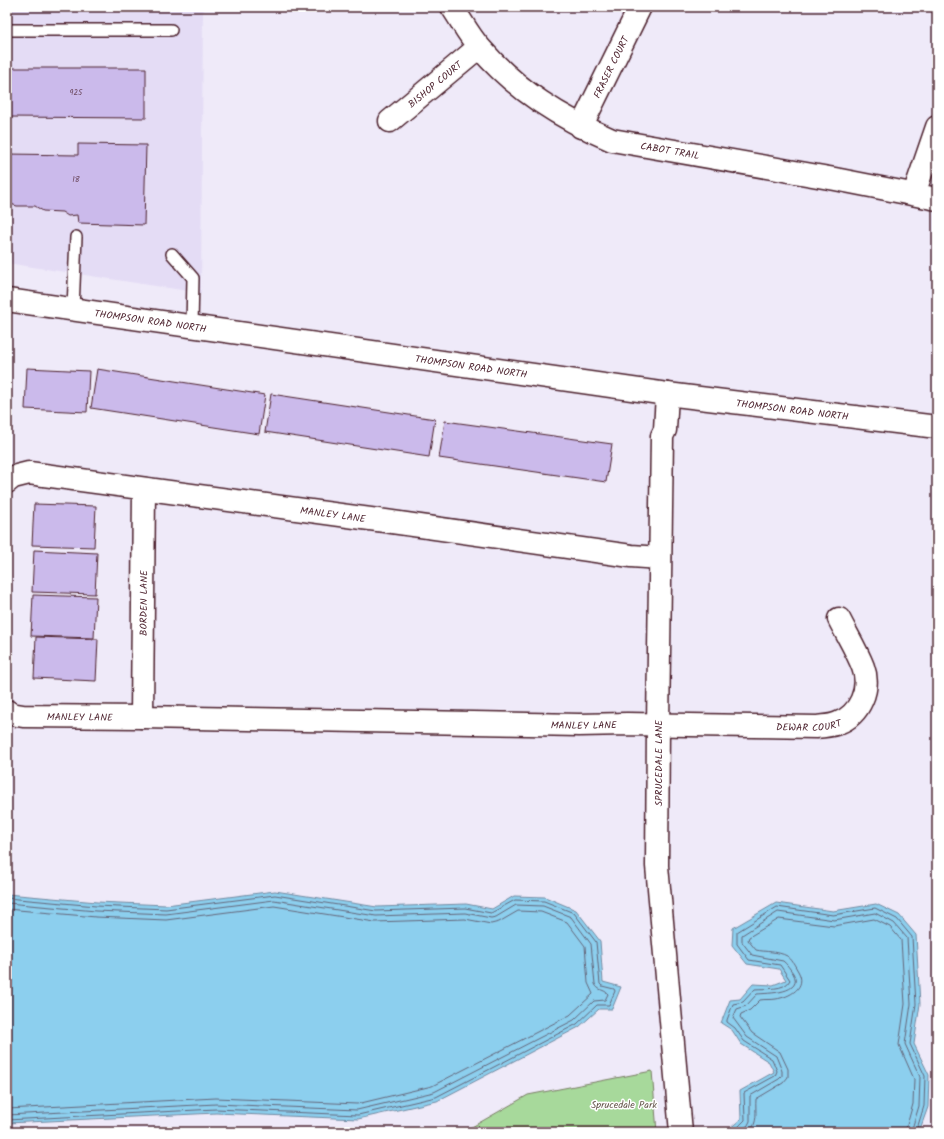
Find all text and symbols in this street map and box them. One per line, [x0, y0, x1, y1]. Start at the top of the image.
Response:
street label: FRASER COURT [589, 32, 634, 101]
street label: BISHOP COURT [405, 56, 467, 112]
house number: 925 [70, 86, 83, 99]
street label: CABOT TRAIL [639, 138, 701, 164]
house number: 18 [72, 173, 80, 186]
street label: THOMPSON ROAD NORTH [93, 306, 208, 337]
street label: THOMPSON ROAD NORTH [414, 351, 529, 383]
street label: THOMPSON ROAD NORTH [735, 396, 850, 425]
street label: MANLEY LANE [299, 503, 368, 527]
street label: BORDEN LANE [136, 569, 152, 636]
street label: MANLEY LANE [47, 709, 114, 726]
street label: DEWAR COURT [776, 715, 845, 736]
street label: MANLEY LANE [551, 717, 618, 734]
street label: SPRUCEDALE LANE [651, 719, 667, 806]
park label: Sprucedale Park [591, 1097, 657, 1113]

